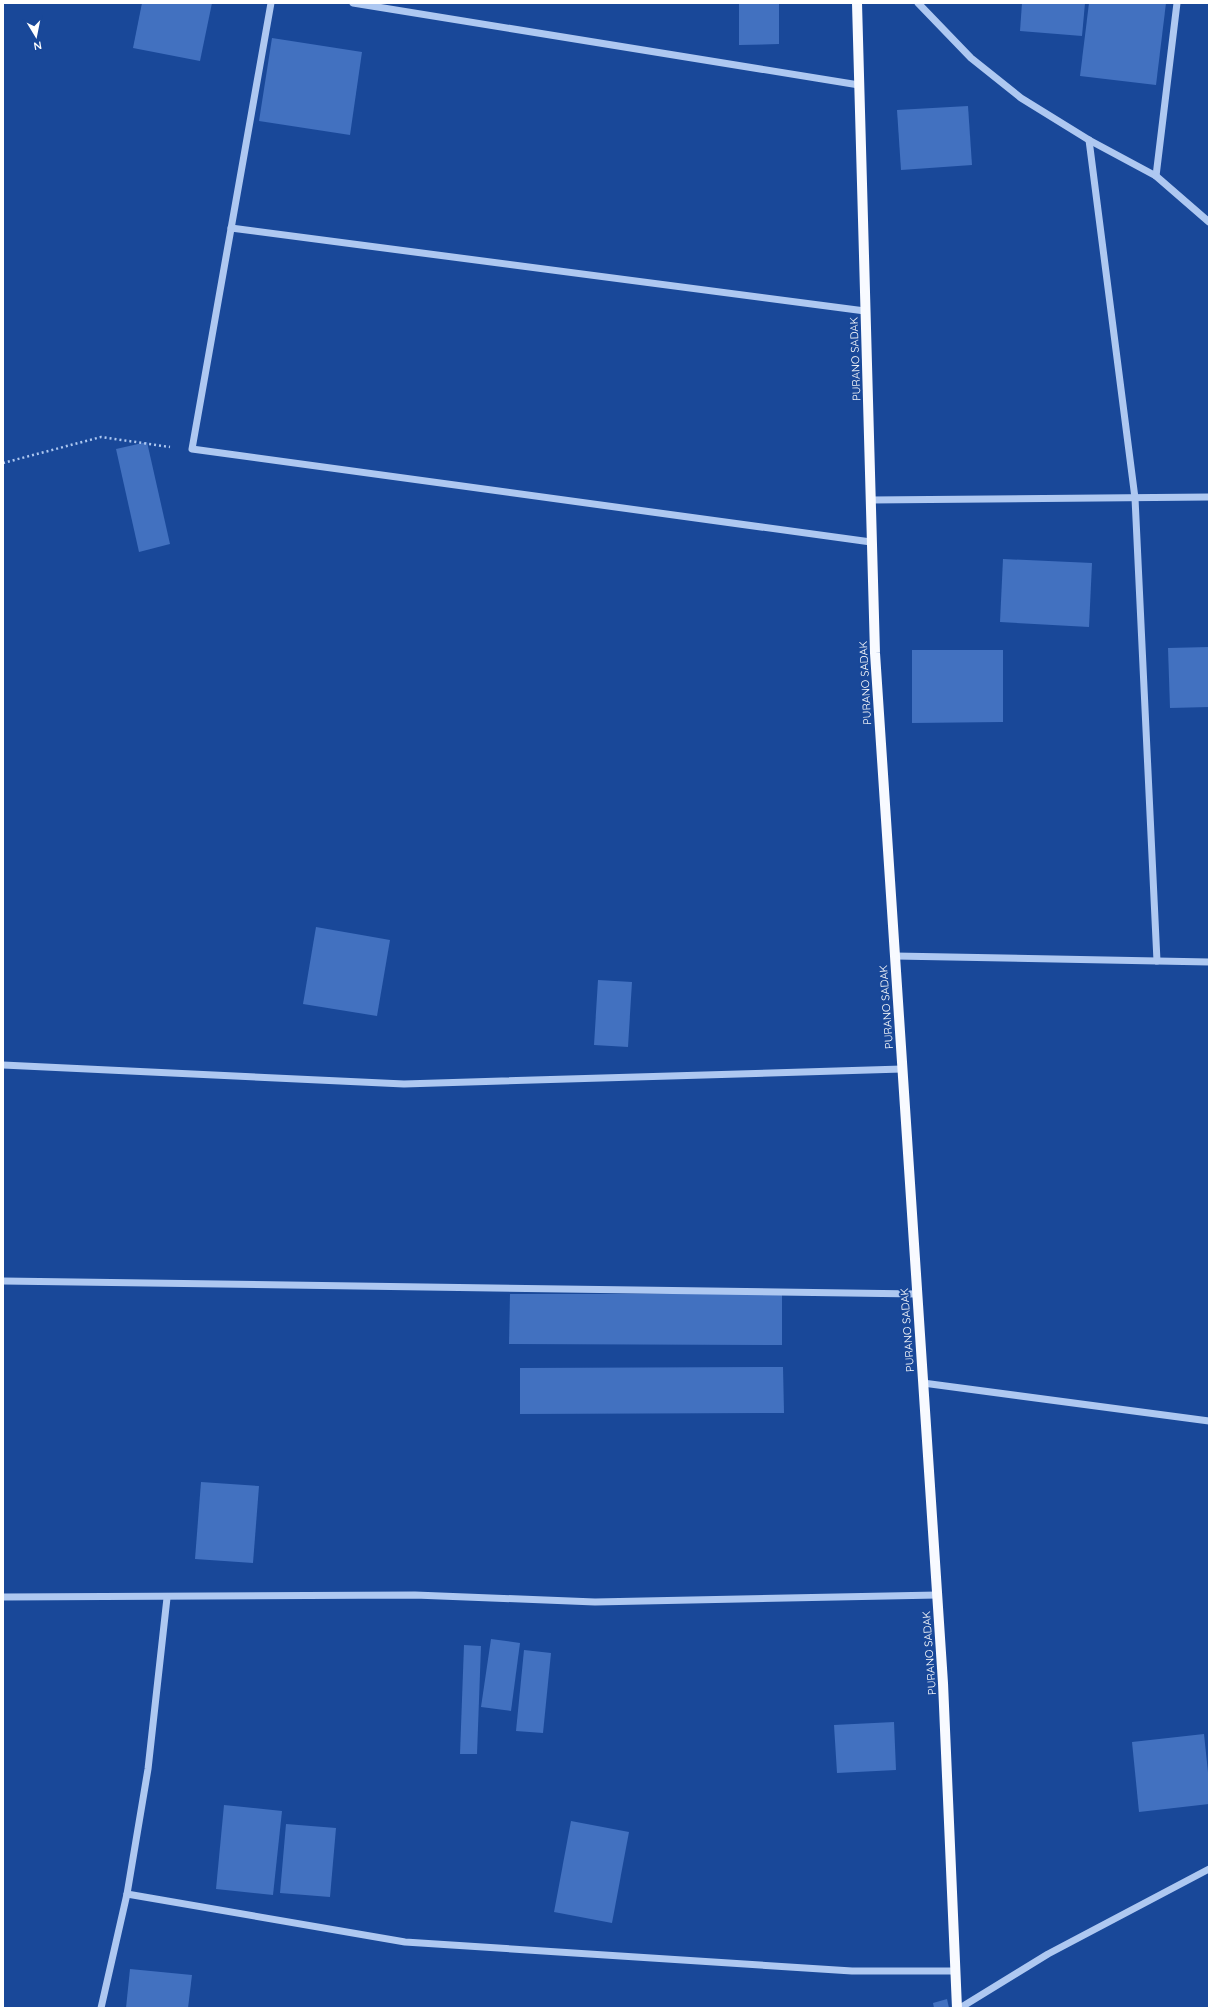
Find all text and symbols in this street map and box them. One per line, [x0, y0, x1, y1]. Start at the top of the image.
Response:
north arrow [16, 16, 56, 56]
text: N [33, 38, 43, 53]
street label: PURANO SADAK [847, 317, 863, 401]
street label: PURANO SADAK [856, 641, 874, 725]
street label: PURANO SADAK [876, 965, 896, 1049]
street label: PURANO SADAK [897, 1288, 917, 1372]
street label: PURANO SADAK [919, 1611, 939, 1695]

